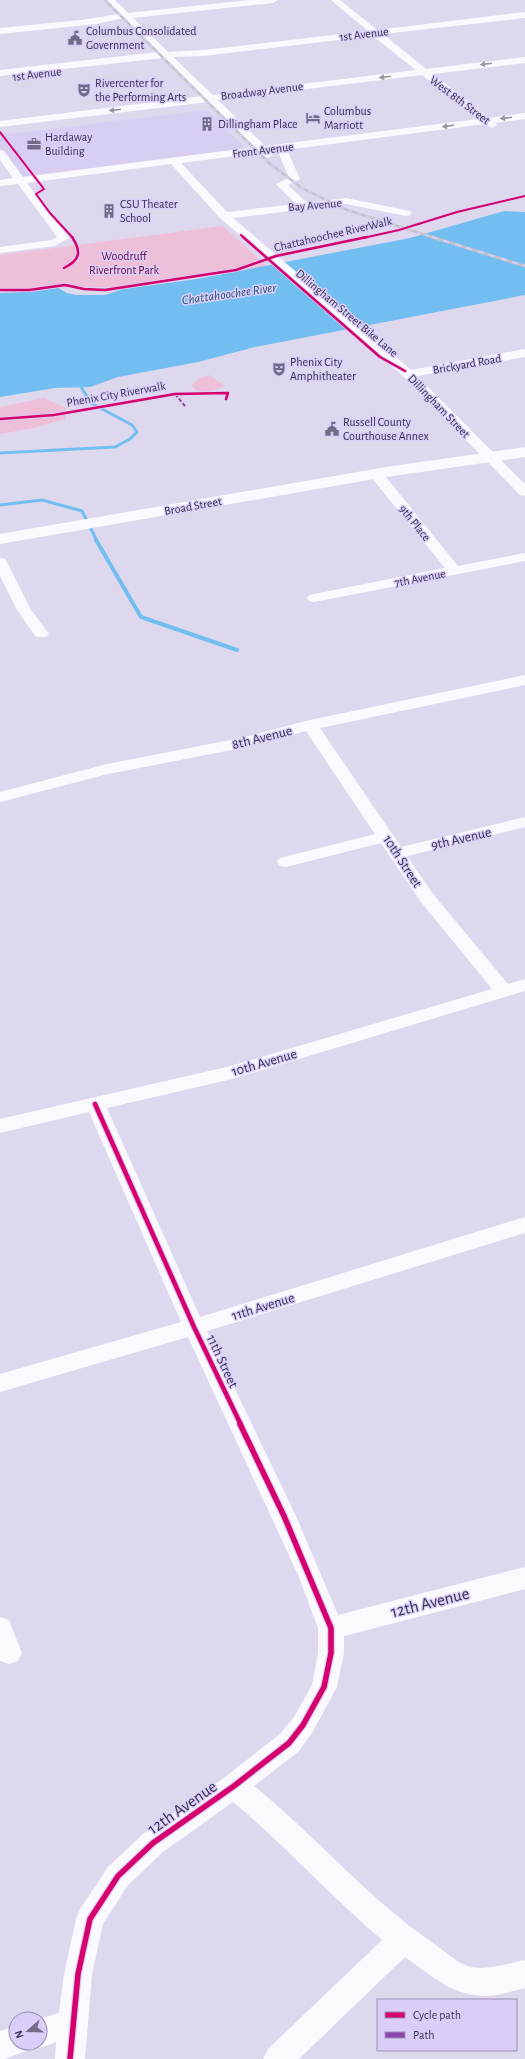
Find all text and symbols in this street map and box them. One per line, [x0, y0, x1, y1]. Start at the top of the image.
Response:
place label: Columbus Consolidated Government [86, 25, 197, 51]
street label: 1st Avenue [339, 25, 389, 43]
public building icon: Columbus Consolidated Government [67, 30, 83, 46]
one-way arrow [480, 61, 492, 67]
street label: 1st Avenue [12, 65, 62, 83]
one-way arrow [379, 74, 391, 80]
street label: West 8th Street [428, 74, 492, 127]
place label: Rivercenter for the Performing Arts [95, 77, 186, 103]
street label: Broadway Avenue [220, 80, 304, 103]
theatre icon: Rivercenter for the Performing Arts [76, 82, 92, 98]
place label: Columbus Marriott [324, 105, 371, 131]
one-way arrow [109, 107, 121, 113]
hotel icon: Columbus Marriott [305, 110, 321, 126]
one-way arrow [500, 115, 512, 121]
building icon: Dillingham Place [199, 116, 215, 132]
place label: Dillingham Place [218, 118, 298, 130]
one-way arrow [442, 123, 454, 129]
place label: Hardaway Building [45, 131, 92, 157]
office icon: Hardaway Building [26, 136, 42, 152]
street label: Front Avenue [232, 140, 294, 160]
street label: Bay Avenue [288, 197, 342, 214]
place label: CSU Theater School [120, 198, 178, 224]
building icon: CSU Theater School [101, 203, 117, 219]
street label: Chattahoochee RiverWalk [273, 214, 394, 253]
park label: Woodruff Riverfront Park [89, 250, 159, 276]
street label: Dillingham Street Bike Lane [294, 267, 400, 359]
water label: Chattahoochee River [181, 281, 278, 308]
street label: Brickyard Road [432, 352, 502, 377]
place label: Phenix City Amphitheater [290, 356, 356, 382]
theatre icon: Phenix City Amphitheater [271, 361, 287, 377]
street label: Dillingham Street [406, 372, 472, 440]
street label: Phenix City Riverwalk [66, 379, 167, 410]
place label: Russell County Courthouse Annex [343, 416, 429, 442]
public building icon: Russell County Courthouse Annex [324, 421, 340, 437]
street label: Broad Street [163, 495, 223, 517]
street label: 9th Place [397, 503, 433, 543]
street label: 7th Avenue [393, 567, 447, 589]
street label: 8th Avenue [231, 724, 294, 752]
street label: 9th Avenue [430, 825, 493, 853]
street label: 10th Street [380, 833, 424, 891]
street label: 10th Avenue [230, 1047, 298, 1079]
street label: 11th Avenue [230, 1291, 296, 1323]
street label: 11th Street [204, 1333, 241, 1391]
street label: 12th Avenue [389, 1584, 471, 1620]
street label: 12th Avenue [145, 1777, 220, 1837]
legend [377, 1999, 517, 2051]
text: Cycle path [413, 2009, 461, 2022]
north arrow [8, 2011, 48, 2051]
text: N [13, 2029, 26, 2040]
text: Path [413, 2029, 435, 2041]

